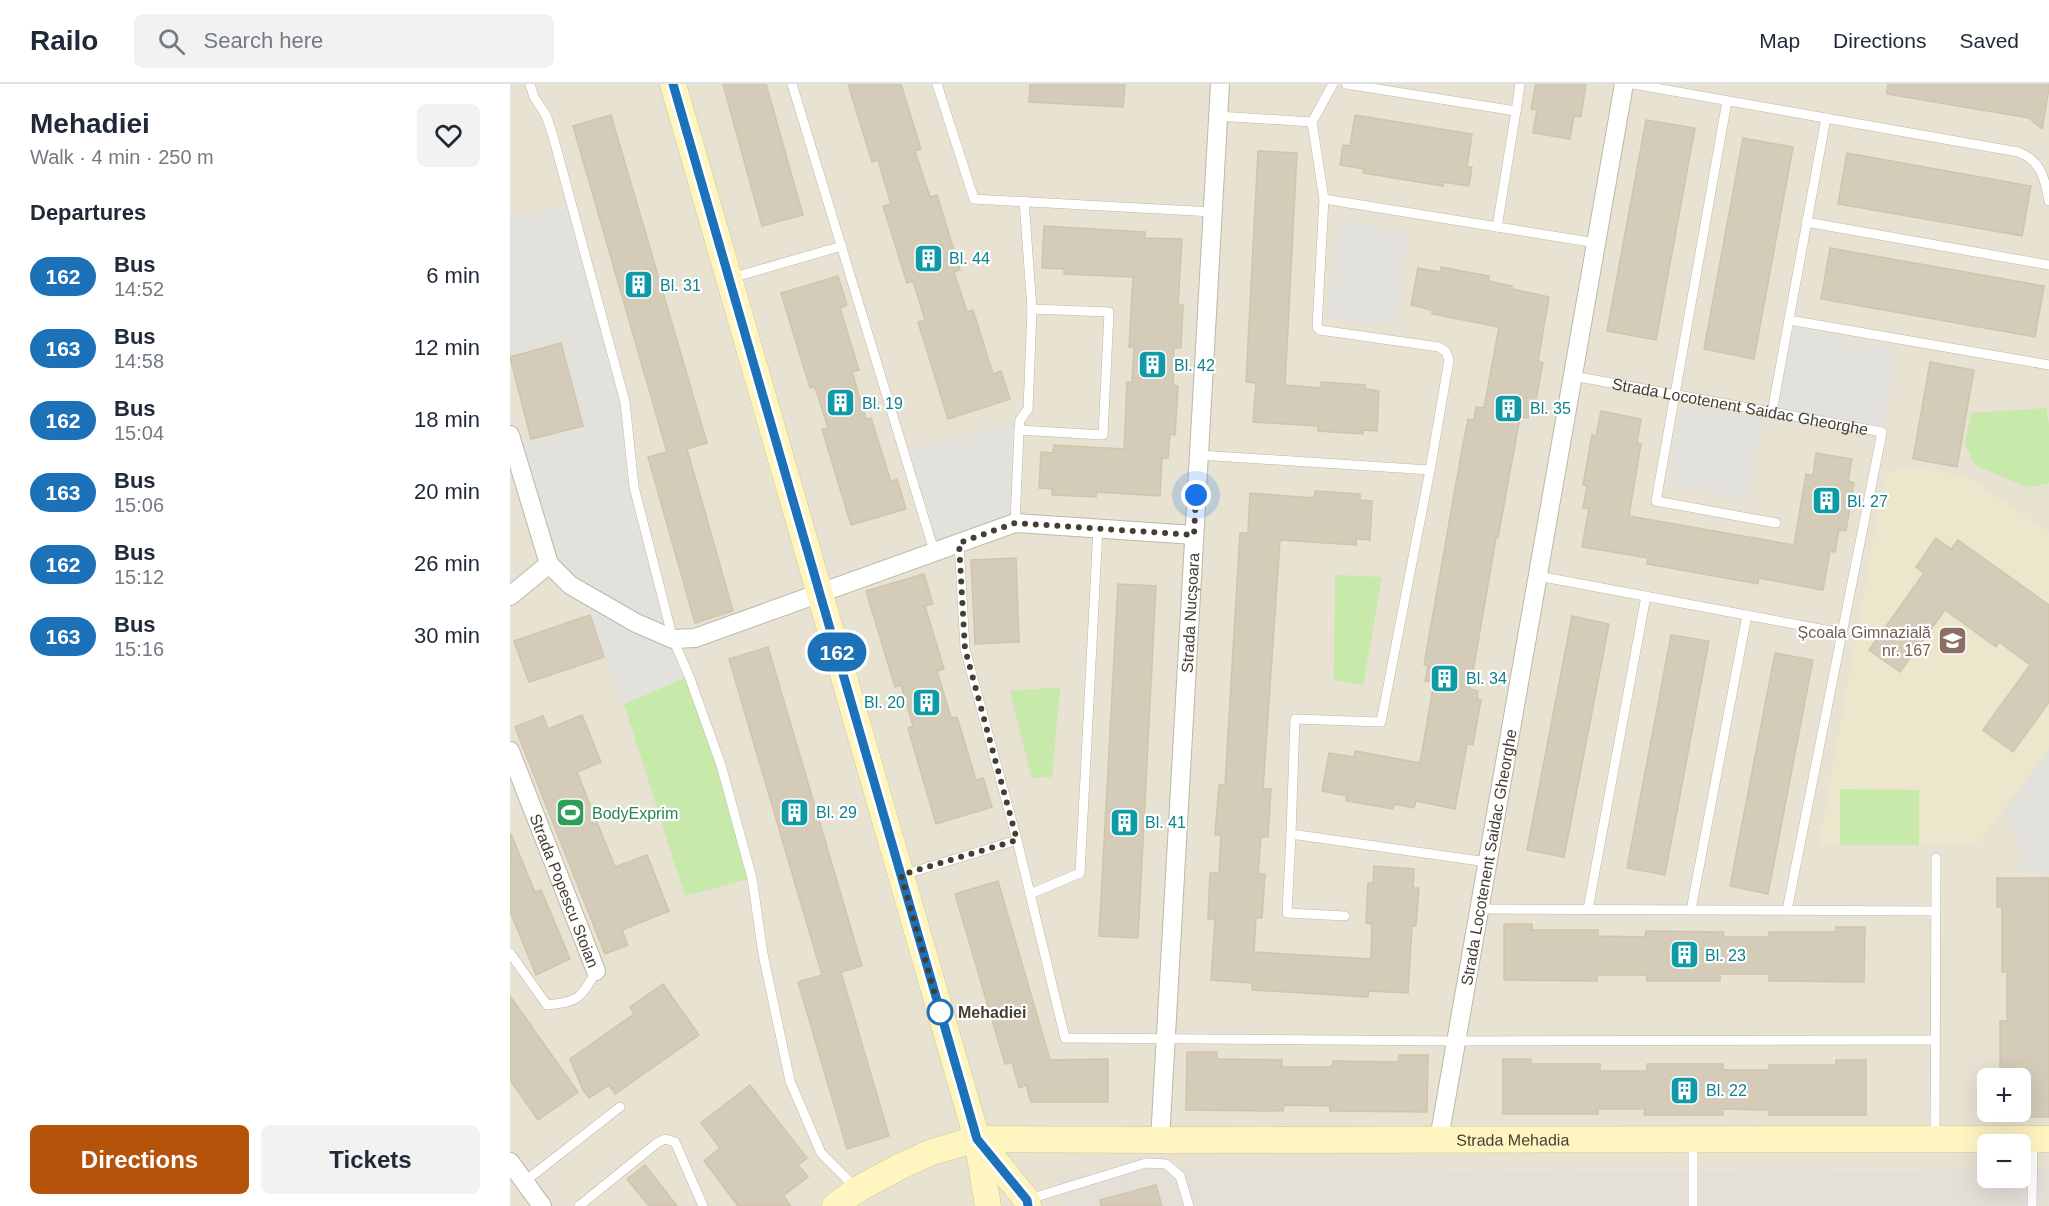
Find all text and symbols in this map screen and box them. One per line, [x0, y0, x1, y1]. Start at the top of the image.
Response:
search box [134, 14, 554, 68]
text: Railo [30, 25, 98, 56]
icon: search [155, 25, 188, 58]
text: Search here [203, 28, 323, 53]
text: Map [1759, 29, 1800, 52]
text: Directions [1833, 29, 1926, 52]
text: Saved [1959, 29, 2019, 52]
button: heart [417, 104, 480, 167]
text: Mehadiei [30, 108, 150, 139]
text: Walk · 4 min · 250 m [30, 146, 214, 168]
text: Departures [30, 200, 146, 225]
building icon: Bl. 44 [912, 242, 944, 274]
place label: Bl. 44 [949, 250, 990, 267]
text: Bus [114, 252, 156, 277]
text: 6 min [426, 263, 480, 288]
text: 162 [45, 265, 81, 288]
building icon: Bl. 31 [623, 269, 655, 301]
place label: Bl. 31 [660, 277, 701, 294]
text: 14:52 [114, 278, 164, 300]
text: Bus [114, 324, 156, 349]
text: 12 min [414, 335, 480, 360]
text: 163 [45, 337, 81, 360]
building icon: Bl. 42 [1137, 349, 1169, 381]
text: 14:58 [114, 350, 164, 372]
place label: Bl. 42 [1174, 357, 1215, 374]
street label: Strada Locotenent Saidac Gheorghe [1611, 375, 1870, 438]
building icon: Bl. 19 [825, 387, 857, 419]
building icon: Bl. 35 [1493, 392, 1525, 424]
place label: Bl. 19 [862, 395, 903, 412]
text: Bus [114, 396, 156, 421]
place label: Bl. 35 [1530, 400, 1571, 417]
text: 18 min [414, 407, 480, 432]
text: 162 [45, 409, 81, 432]
text: 15:04 [114, 422, 164, 444]
text: Bus [114, 468, 156, 493]
text: 20 min [414, 479, 480, 504]
your location [1181, 480, 1211, 510]
text: 163 [45, 481, 81, 504]
building icon: Bl. 27 [1810, 485, 1842, 517]
place label: Bl. 27 [1847, 493, 1888, 510]
text: 15:06 [114, 494, 164, 516]
text: Bus [114, 540, 156, 565]
text: 26 min [414, 551, 480, 576]
street label: Strada Nucșoara [1178, 552, 1202, 673]
text: 162 [45, 553, 81, 576]
text: 15:12 [114, 566, 164, 588]
text: Bus [114, 612, 156, 637]
text: 30 min [414, 623, 480, 648]
place label: Școala Gimnazială nr. 167 [1798, 624, 1931, 659]
text: 163 [45, 625, 81, 648]
school or university icon: Școala Gimnazială nr. 167 [1936, 625, 1968, 657]
line badge: 162 [802, 632, 872, 672]
text: 15:16 [114, 638, 164, 660]
text: 162 [819, 641, 855, 664]
building icon: Bl. 34 [1429, 662, 1461, 694]
place label: Bl. 34 [1466, 670, 1507, 687]
building icon: Bl. 20 [910, 686, 942, 718]
place label: Bl. 20 [864, 694, 905, 711]
street label: Strada Locotenent Saidac Gheorghe [1458, 728, 1519, 987]
building icon: Bl. 29 [779, 796, 811, 828]
sports icon: BodyExprim [555, 797, 587, 829]
place label: Bl. 29 [816, 804, 857, 821]
place label: BodyExprim [592, 805, 678, 822]
building icon: Bl. 41 [1108, 806, 1140, 838]
street label: Strada Popescu Stoian [527, 811, 602, 970]
place label: Bl. 41 [1145, 814, 1186, 831]
building icon: Bl. 23 [1668, 939, 1700, 971]
place label: Bl. 23 [1705, 947, 1746, 964]
marker: Mehadiei [927, 999, 953, 1025]
place label: Mehadiei [958, 1004, 1026, 1021]
map controls [1977, 1068, 2031, 1188]
button: + [1977, 1068, 2031, 1122]
building icon: Bl. 22 [1669, 1074, 1701, 1106]
place label: Bl. 22 [1706, 1082, 1747, 1099]
button: Directions [30, 1125, 249, 1194]
button: Tickets [261, 1125, 480, 1194]
street label: Strada Mehadia [1456, 1131, 1569, 1148]
button: − [1977, 1134, 2031, 1188]

